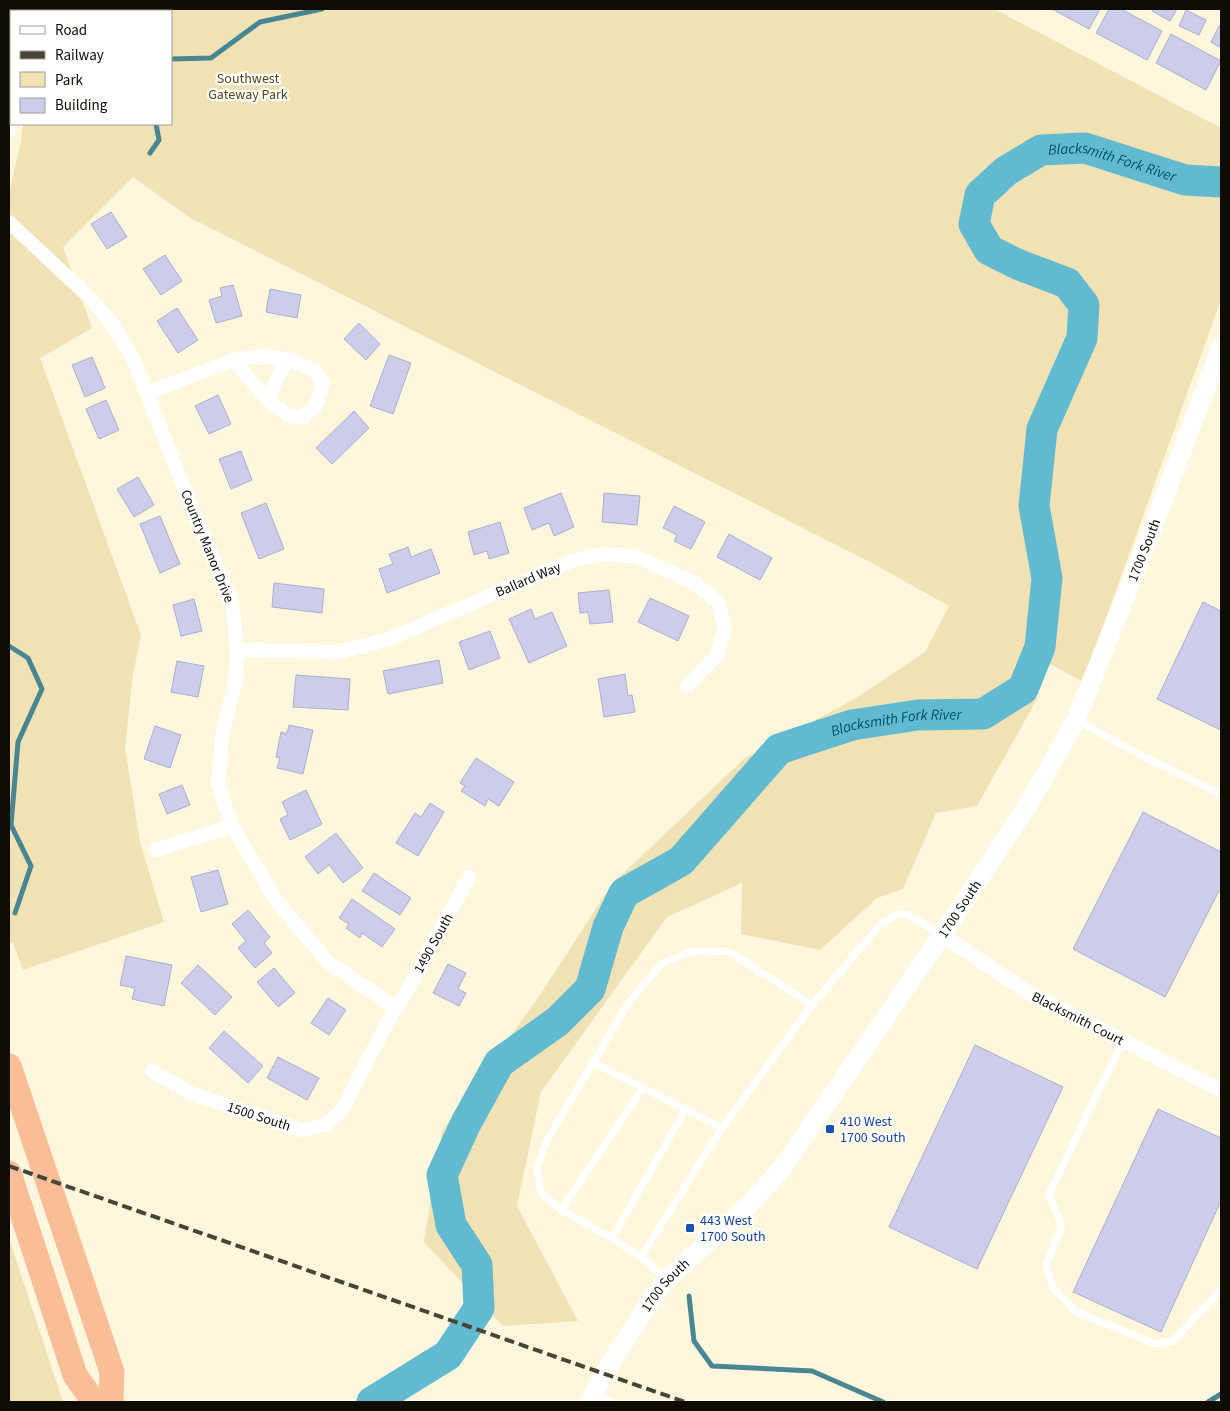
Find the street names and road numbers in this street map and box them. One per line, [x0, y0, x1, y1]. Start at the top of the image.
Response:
street label: Country Manor Drive [175, 487, 239, 606]
street label: 1700 South [1123, 516, 1166, 585]
street label: Ballard Way [493, 557, 565, 603]
street label: 1700 South [934, 876, 987, 942]
street label: 1490 South [409, 910, 459, 977]
street label: Blacksmith Court [1028, 987, 1127, 1051]
street label: 1500 South [224, 1097, 293, 1137]
street label: 1700 South [637, 1254, 695, 1316]

